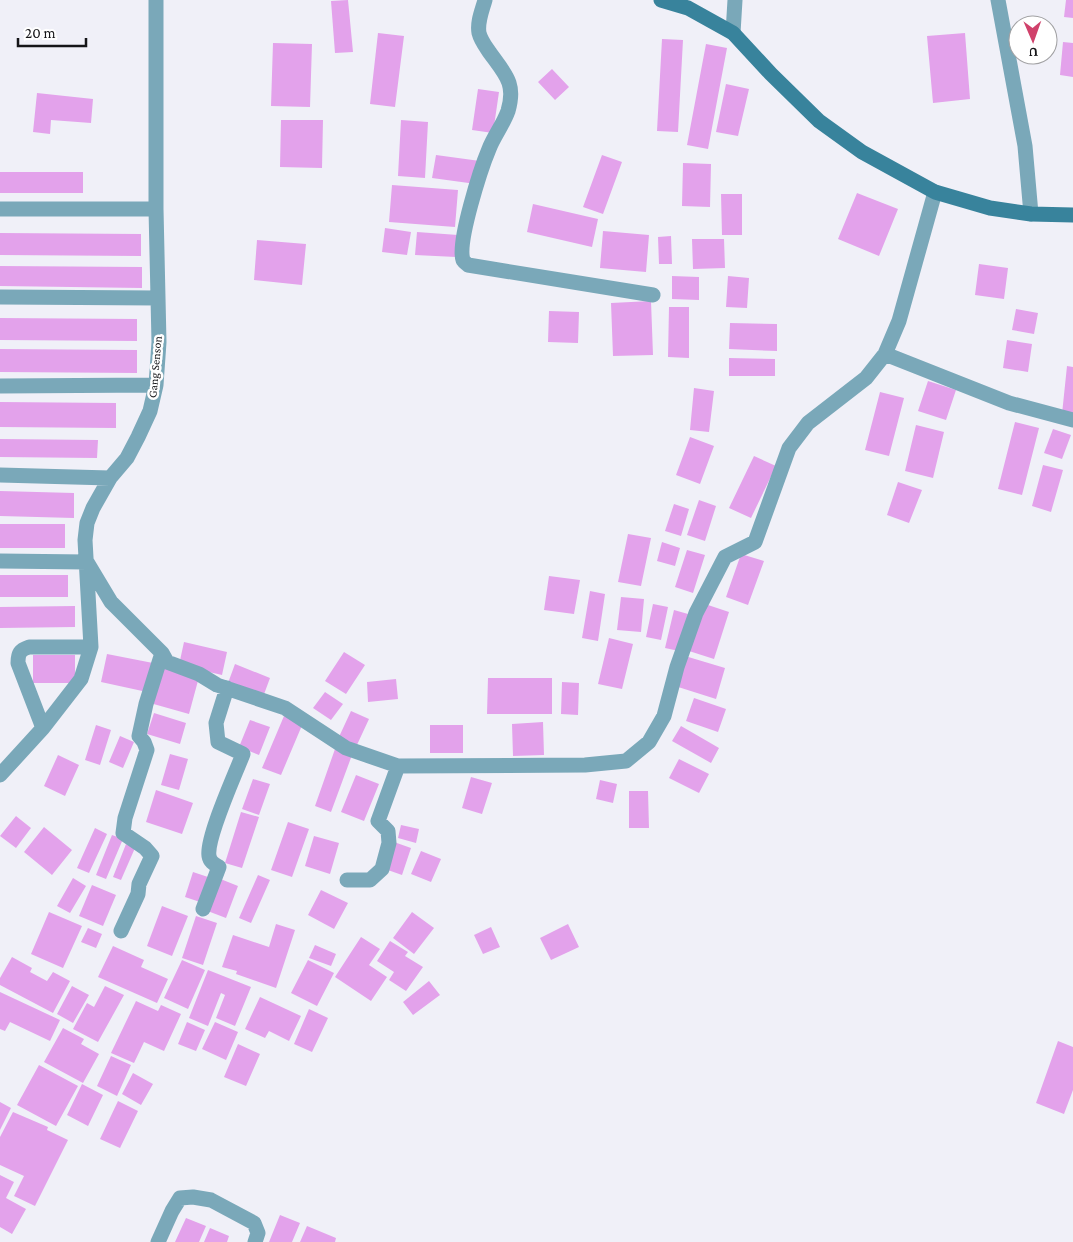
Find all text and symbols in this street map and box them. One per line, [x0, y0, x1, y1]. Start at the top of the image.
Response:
scale bar [18, 15, 85, 47]
north arrow [1008, 15, 1058, 65]
text: 20 m [25, 25, 56, 41]
text: U [1028, 45, 1039, 61]
street label: Gang Senson [145, 335, 165, 399]

